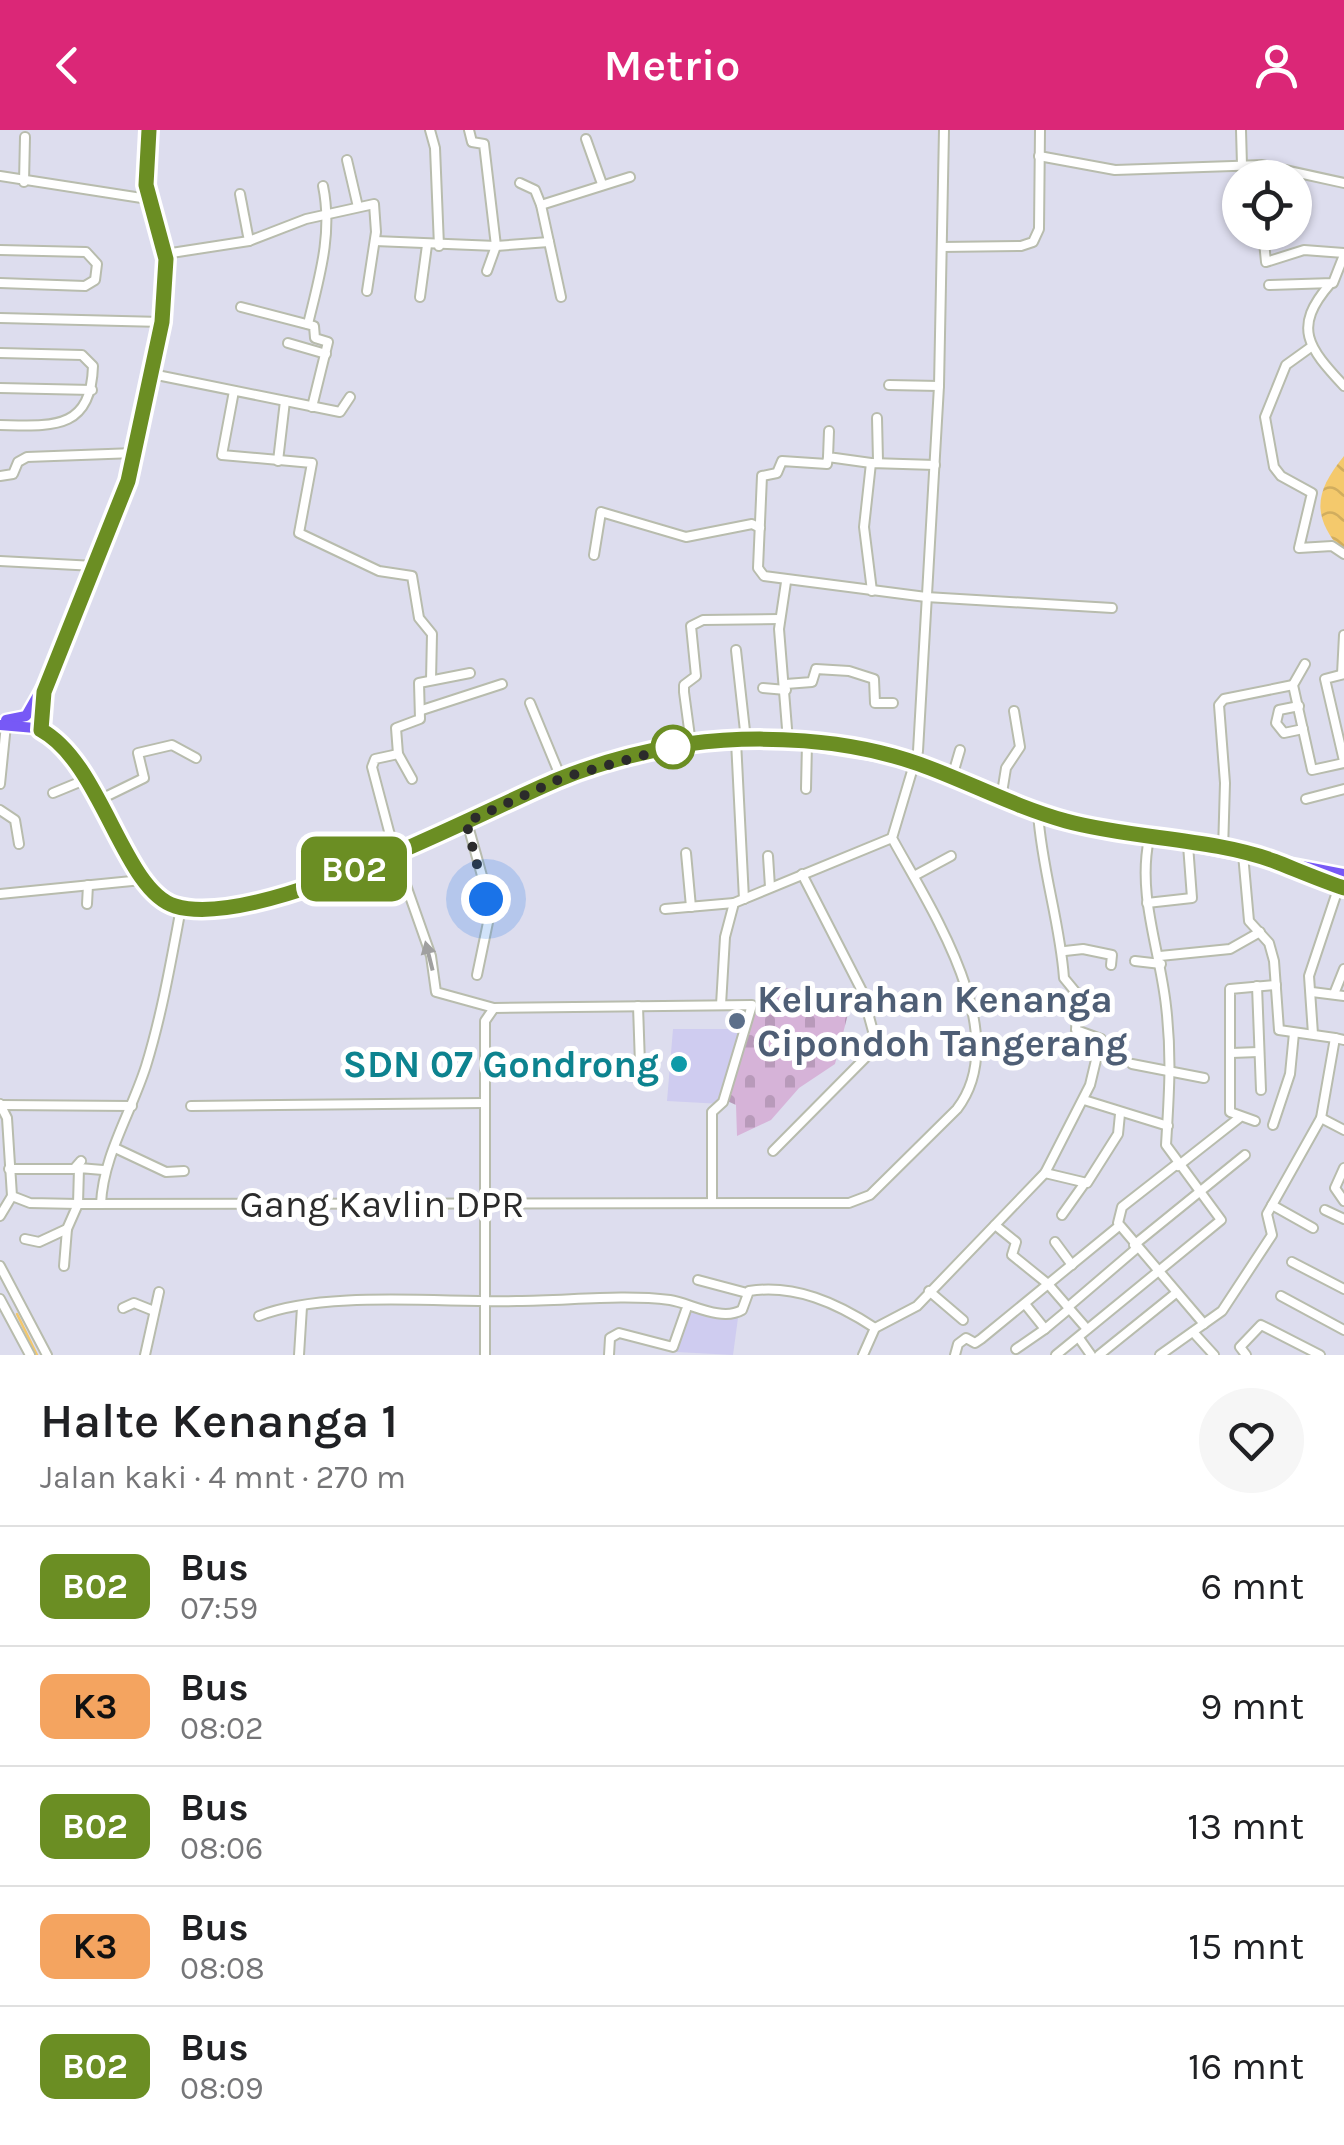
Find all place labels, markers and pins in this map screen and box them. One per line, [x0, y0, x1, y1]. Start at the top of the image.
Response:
unlabelled marker [652, 726, 694, 768]
place label: Kelurahan Kenanga Cipondoh Tangerang [757, 977, 1128, 1066]
marker: Kelurahan Kenanga Cipondoh Tangerang [726, 1010, 748, 1032]
place label: SDN 07 Gondrong [343, 1042, 659, 1087]
marker: SDN 07 Gondrong [668, 1053, 690, 1075]

